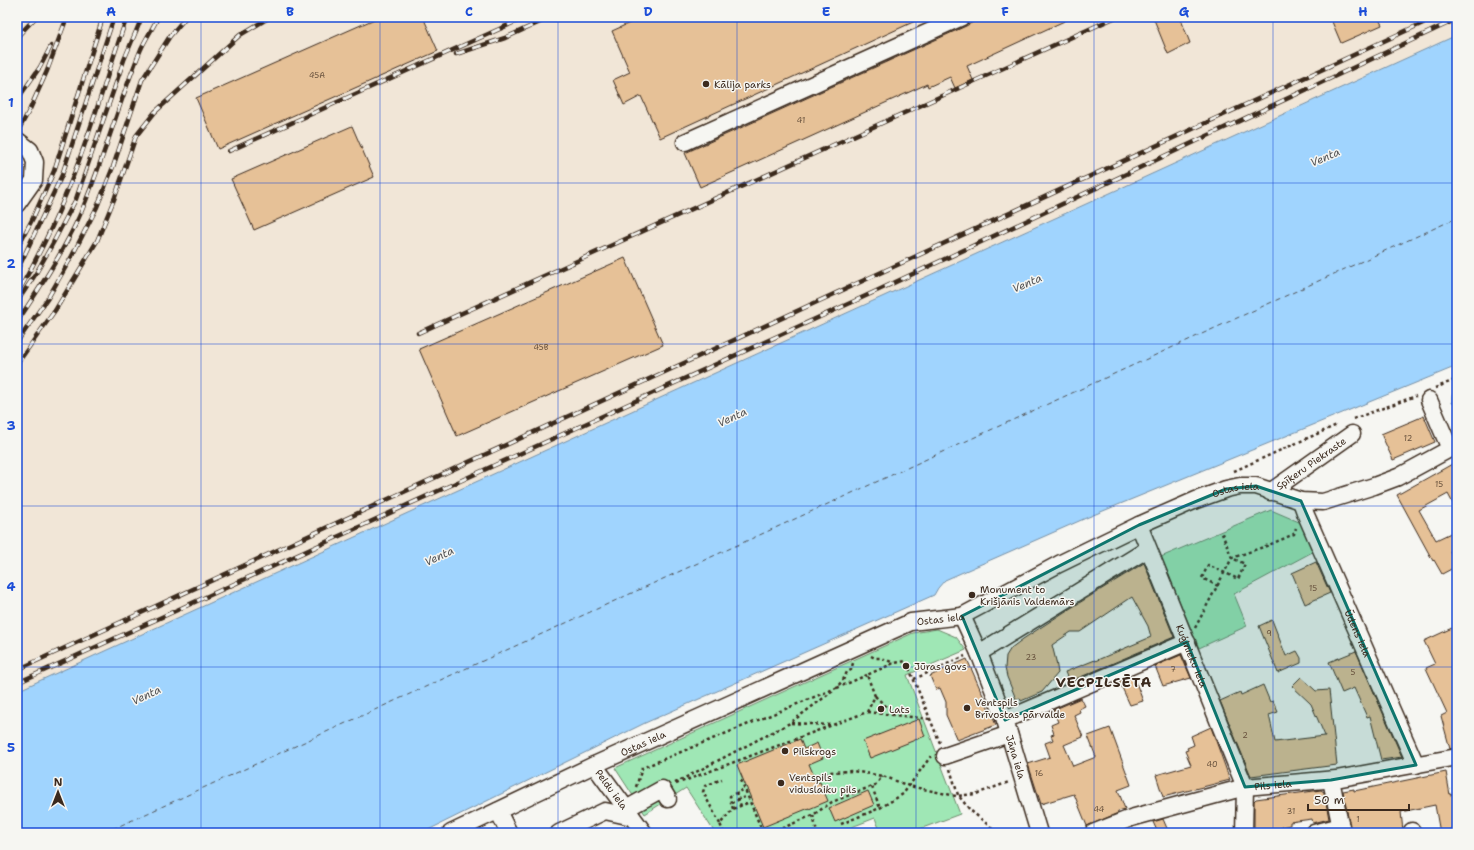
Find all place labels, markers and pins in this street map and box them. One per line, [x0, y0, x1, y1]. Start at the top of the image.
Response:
place label: Kālija parks [714, 78, 771, 91]
marker: Kālija parks [701, 79, 711, 89]
place label: Monument to Krišjānis Valdemārs [980, 583, 1074, 608]
marker: Monument to Krišjānis Valdemārs [967, 590, 977, 600]
place label: Jūras govs [914, 660, 967, 673]
marker: Jūras govs [901, 661, 911, 671]
place label: Ventspils Brīvostas pārvalde [975, 696, 1066, 721]
place label: Lats [889, 703, 910, 716]
marker: Ventspils Brīvostas pārvalde [962, 703, 972, 713]
marker: Lats [876, 704, 886, 714]
place label: Pilskrogs [793, 745, 836, 758]
marker: Pilskrogs [780, 746, 790, 756]
place label: Ventspils viduslaiku pils [789, 771, 857, 796]
marker: Ventspils viduslaiku pils [776, 778, 786, 788]

